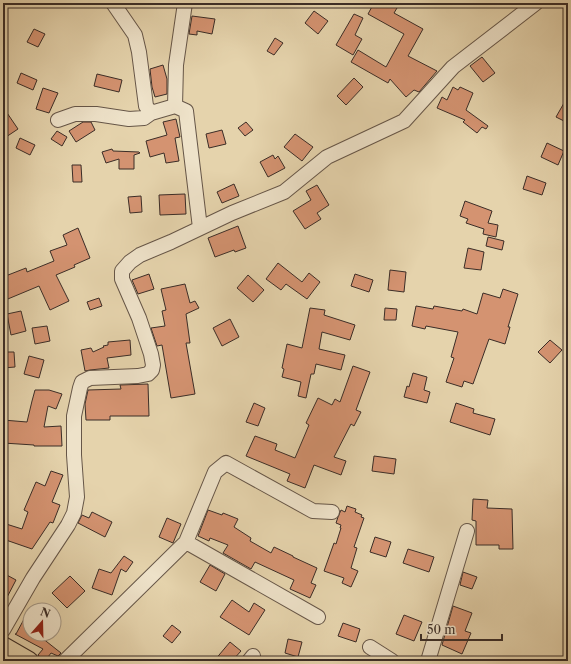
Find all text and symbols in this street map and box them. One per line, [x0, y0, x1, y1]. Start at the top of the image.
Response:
north arrow [22, 602, 62, 642]
text: N [39, 604, 53, 621]
scale bar [421, 616, 502, 642]
text: 50 m [427, 622, 456, 637]

